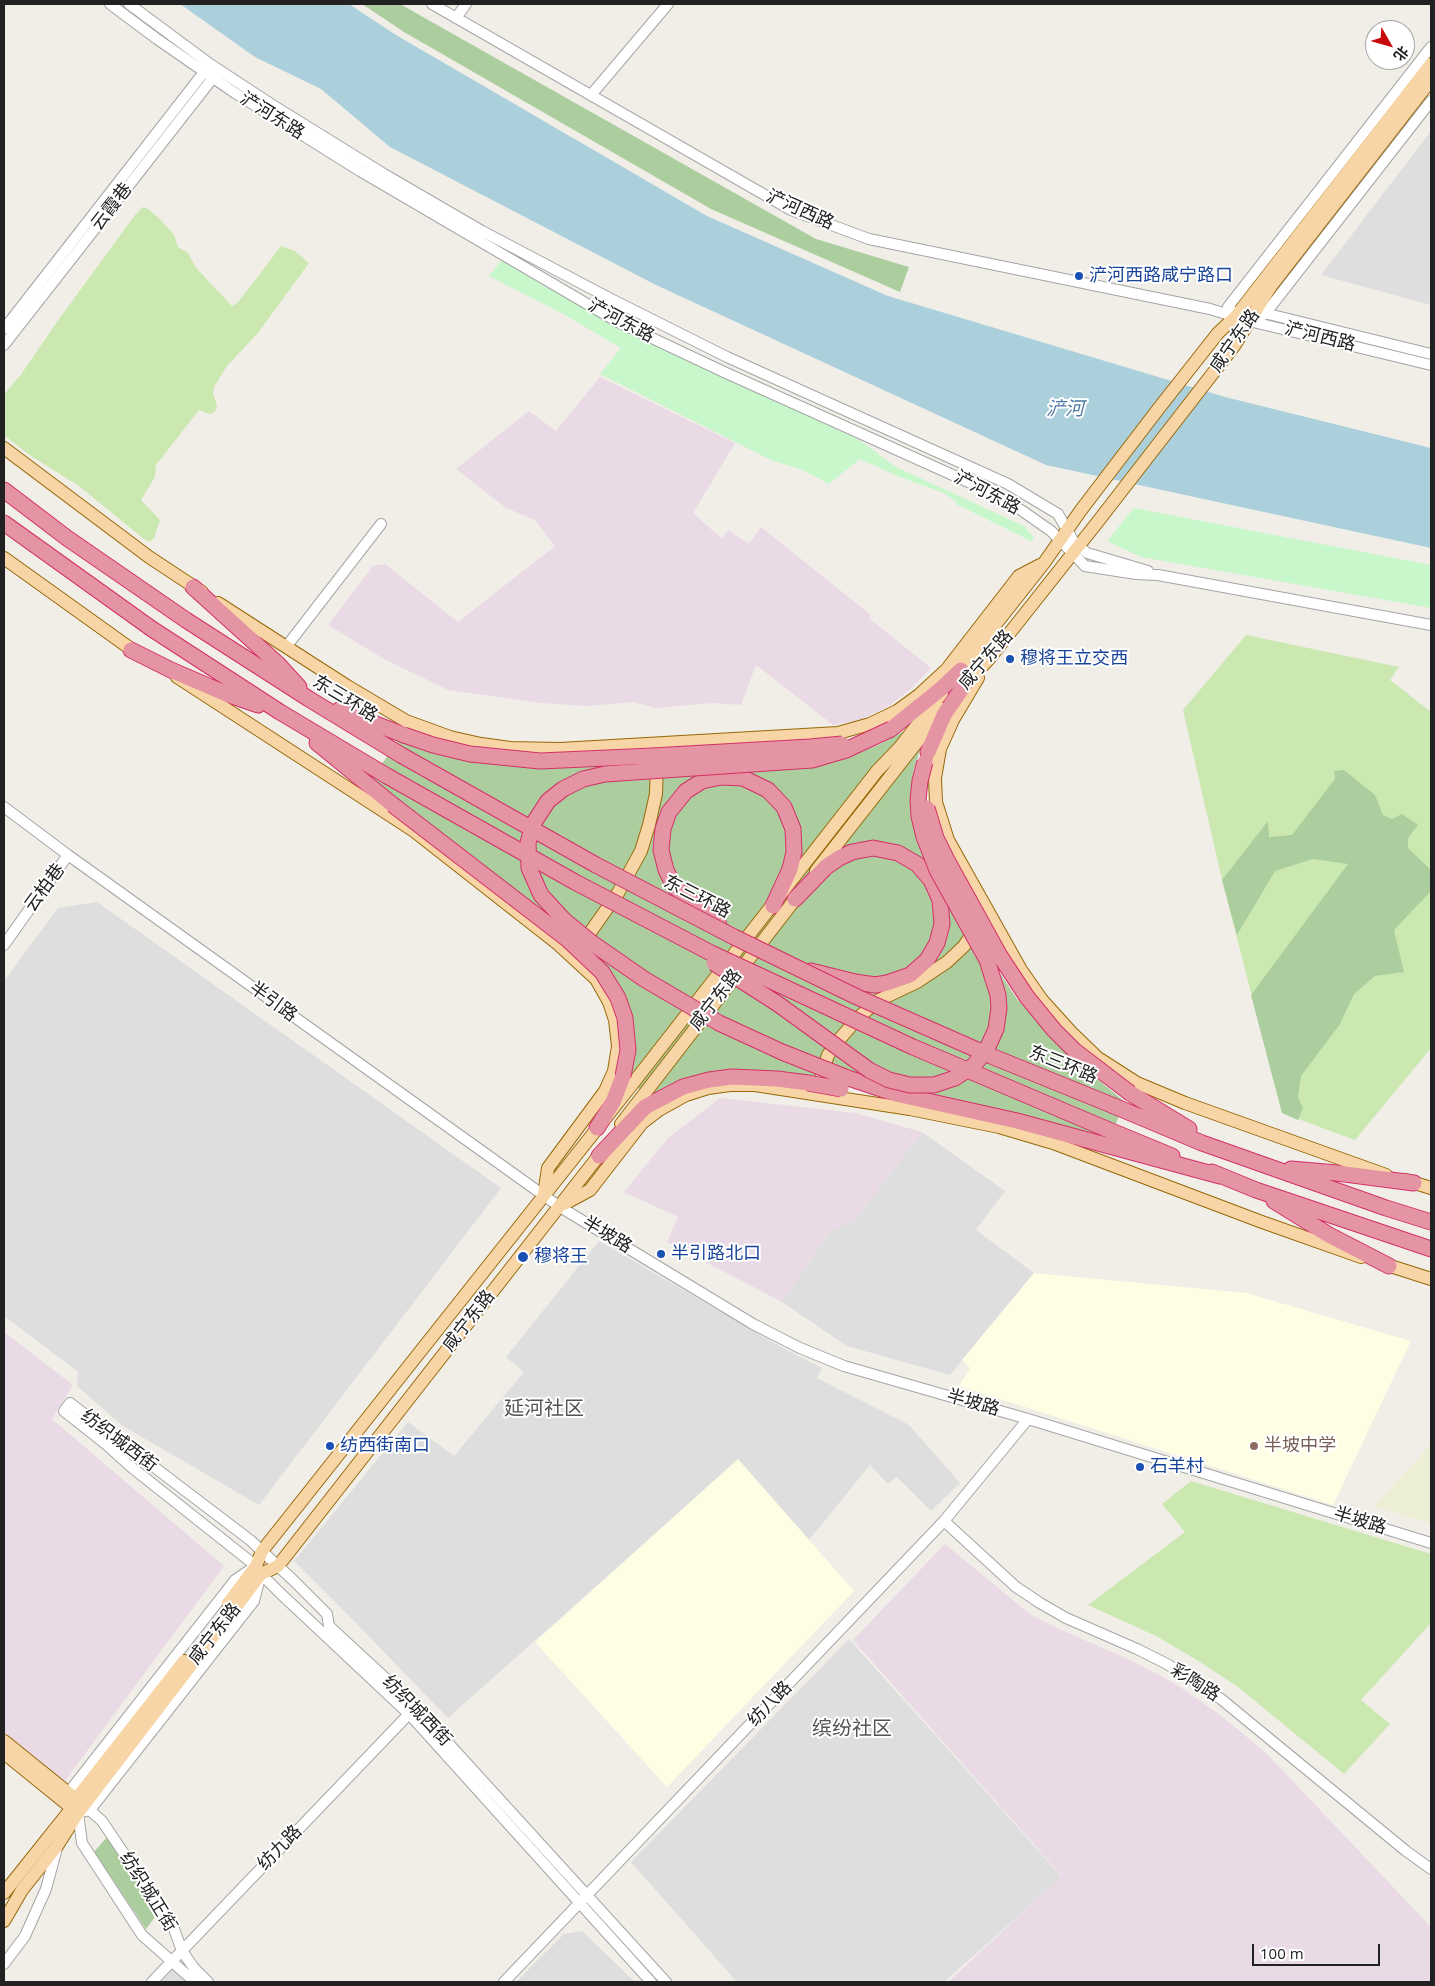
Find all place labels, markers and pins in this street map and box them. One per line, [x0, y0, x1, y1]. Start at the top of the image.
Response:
place label: 浐河西路咸宁路口 [1089, 265, 1233, 287]
marker: 浐河西路咸宁路口 [1073, 270, 1085, 282]
place label: 穆将王立交西 [1020, 648, 1128, 670]
marker: 穆将王立交西 [1004, 653, 1016, 665]
place label: 半引路北口 [671, 1243, 761, 1265]
place label: 穆将王 [534, 1246, 588, 1268]
marker: 半引路北口 [655, 1248, 667, 1260]
marker: 穆将王 [516, 1250, 530, 1264]
place label: 纺西街南口 [340, 1435, 430, 1457]
place label: 半坡中学 [1264, 1435, 1336, 1457]
marker: 纺西街南口 [324, 1440, 336, 1452]
marker: 半坡中学 [1248, 1440, 1260, 1452]
place label: 石羊村 [1150, 1456, 1204, 1478]
marker: 石羊村 [1134, 1461, 1146, 1473]

